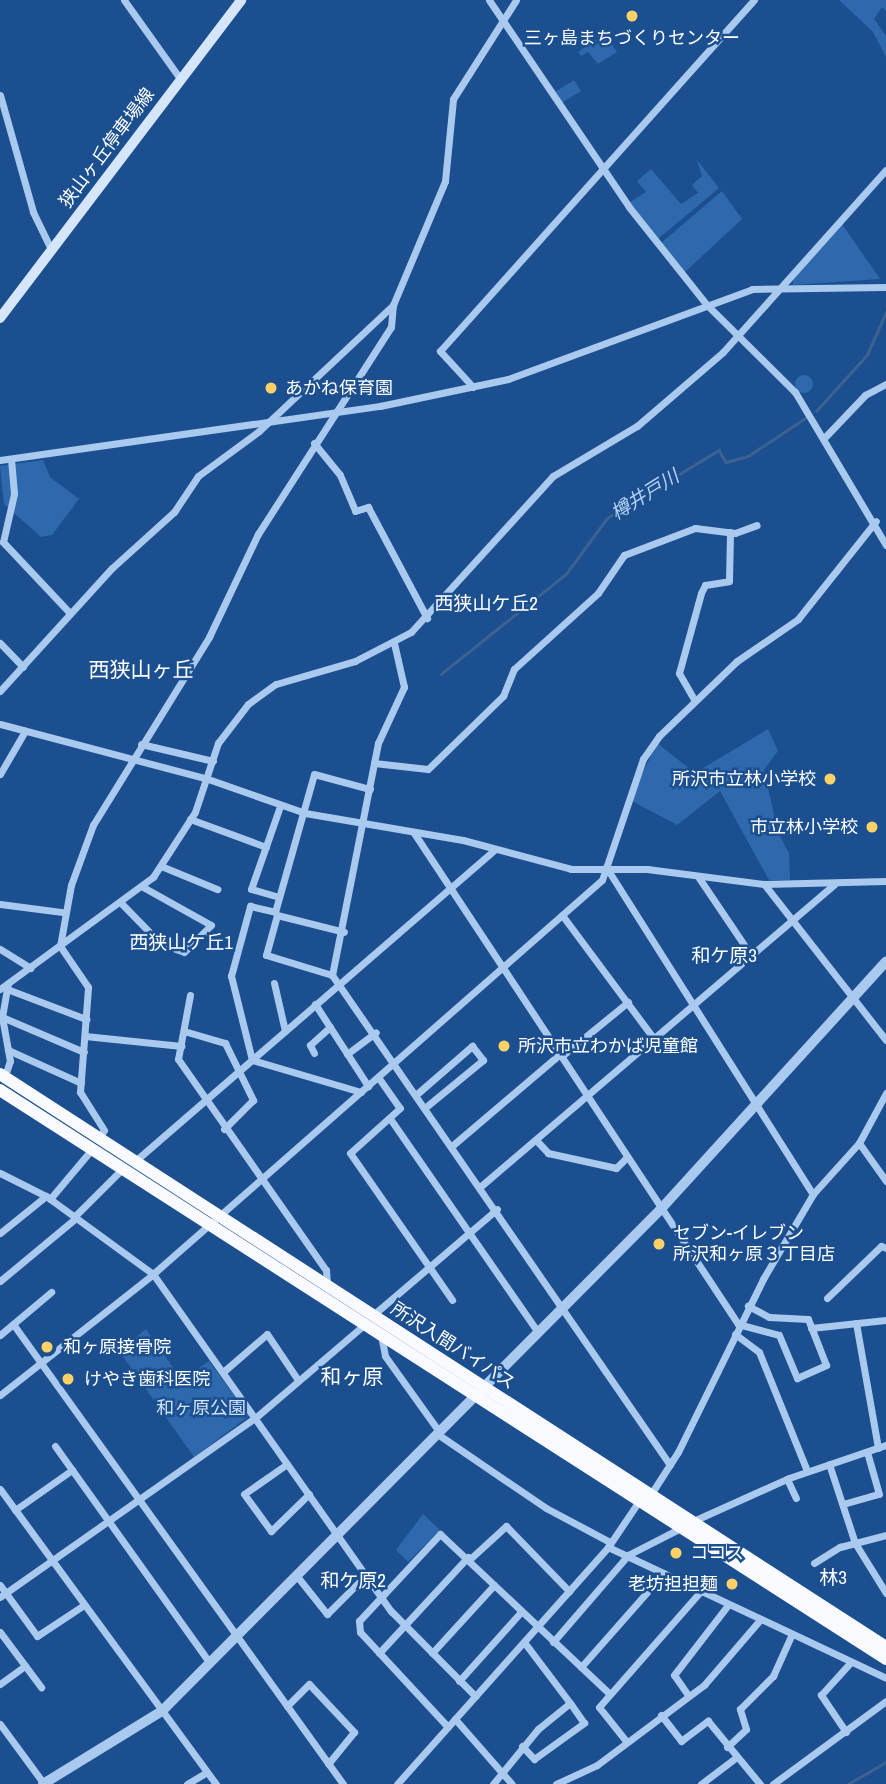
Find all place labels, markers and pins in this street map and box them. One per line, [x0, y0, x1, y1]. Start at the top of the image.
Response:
marker: 三ヶ島まちづくりセンター [624, 8, 640, 24]
place label: 三ヶ島まちづくりセンター [524, 27, 740, 49]
place label: あかね保育園 [285, 377, 393, 399]
marker: あかね保育園 [263, 380, 279, 396]
place label: 所沢市立林小学校 [672, 768, 816, 790]
marker: 所沢市立林小学校 [822, 771, 838, 787]
place label: 市立林小学校 [750, 816, 858, 838]
marker: 市立林小学校 [864, 819, 880, 835]
place label: 所沢市立わかば児童館 [518, 1035, 698, 1057]
marker: 所沢市立わかば児童館 [496, 1038, 512, 1054]
place label: セブン-イレブン 所沢和ヶ原３丁目店 [673, 1223, 835, 1266]
marker: セブン-イレブン 所沢和ヶ原３丁目店 [651, 1236, 667, 1252]
place label: 和ヶ原接骨院 [63, 1336, 171, 1358]
marker: 和ヶ原接骨院 [37, 1337, 57, 1357]
place label: けやき歯科医院 [84, 1368, 210, 1390]
marker: けやき歯科医院 [58, 1369, 78, 1389]
place label: ココス [690, 1542, 744, 1564]
marker: ココス [668, 1545, 684, 1561]
place label: 老坊担担麺 [628, 1573, 718, 1595]
marker: 老坊担担麺 [724, 1576, 740, 1592]

